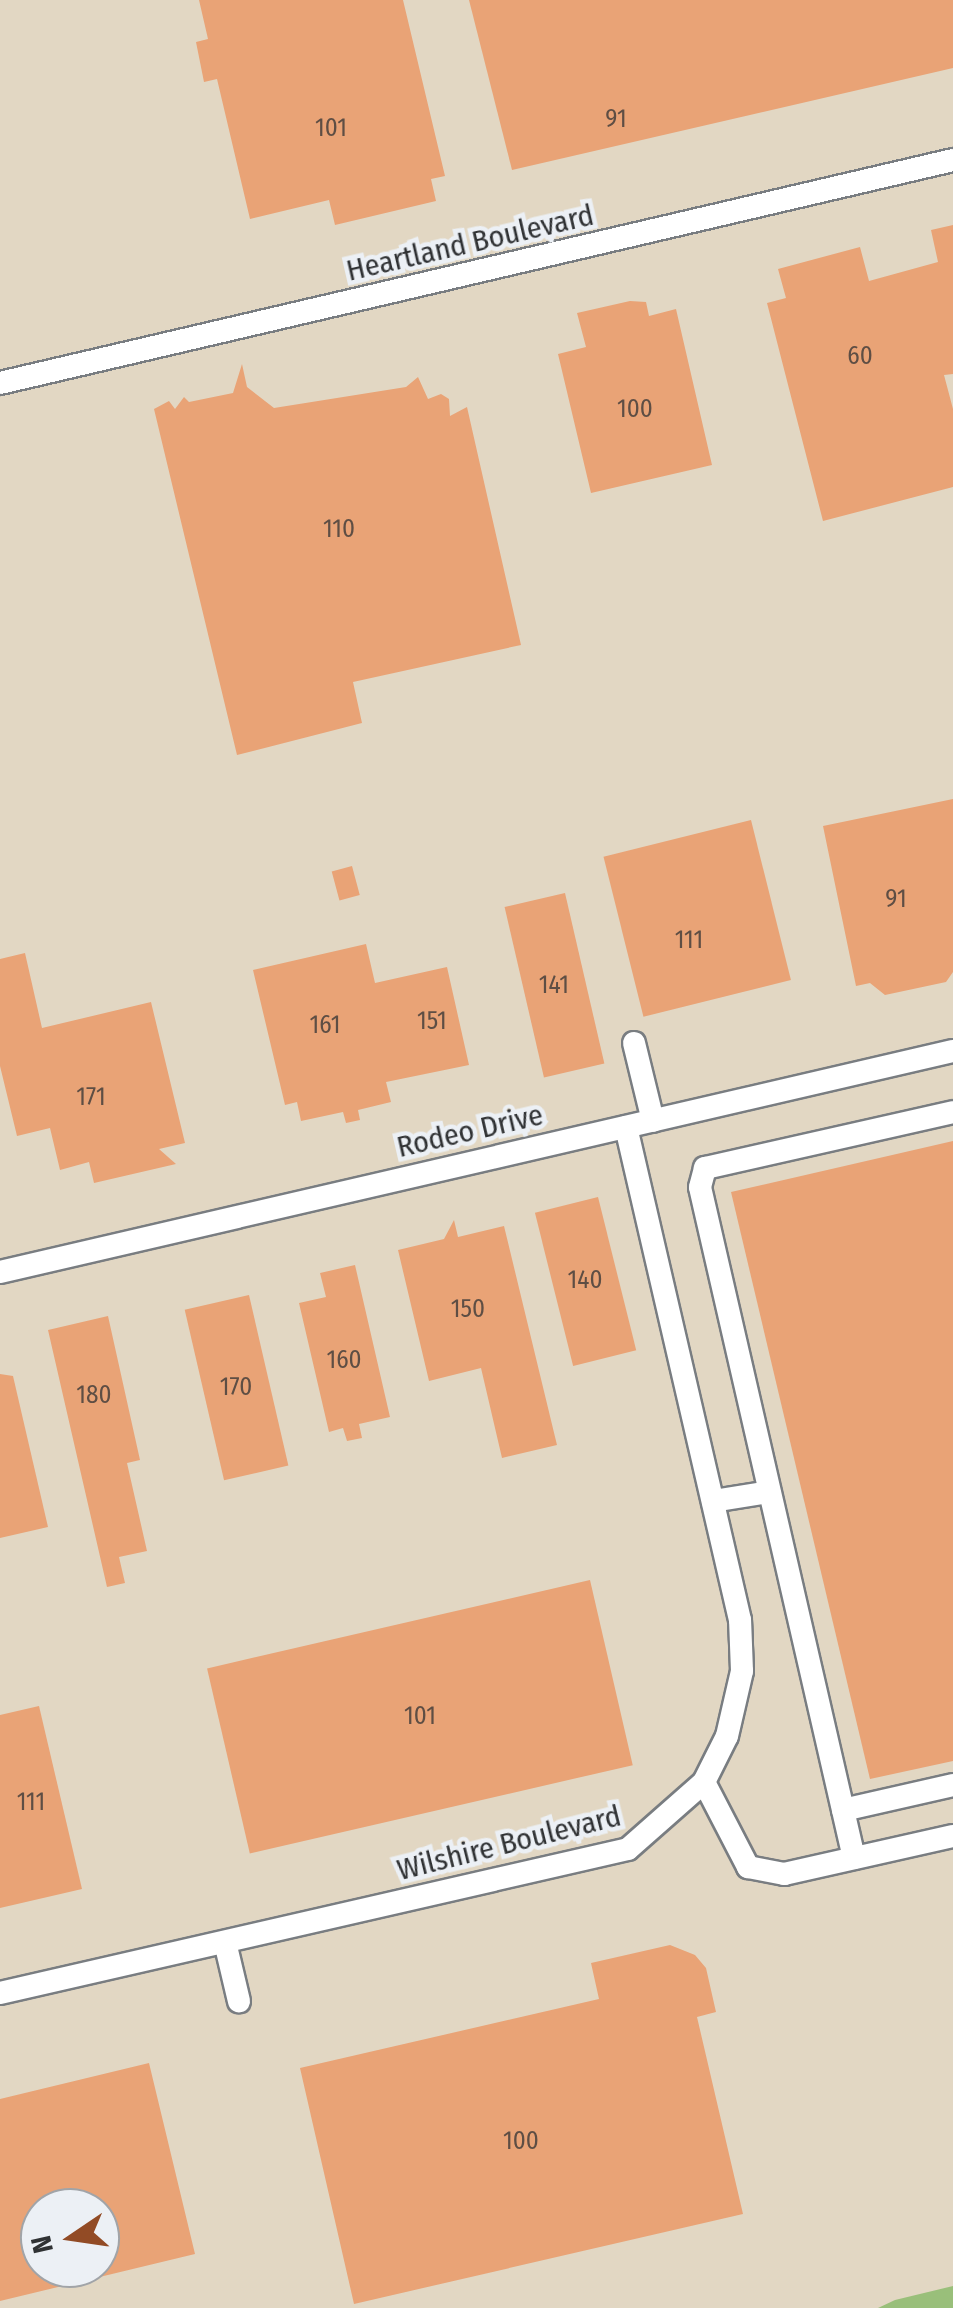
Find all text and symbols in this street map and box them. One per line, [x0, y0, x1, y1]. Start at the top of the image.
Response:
house number: 91 [605, 104, 627, 134]
house number: 101 [315, 113, 347, 143]
street label: Heartland Boulevard [343, 197, 597, 289]
house number: 60 [847, 341, 873, 371]
house number: 100 [617, 394, 653, 424]
house number: 110 [323, 514, 355, 544]
house number: 91 [885, 884, 907, 914]
house number: 111 [675, 925, 703, 955]
house number: 141 [539, 970, 569, 1000]
house number: 151 [417, 1006, 447, 1036]
house number: 161 [310, 1010, 340, 1040]
house number: 171 [76, 1082, 106, 1112]
street label: Rodeo Drive [393, 1097, 547, 1165]
house number: 140 [568, 1265, 602, 1295]
house number: 150 [451, 1294, 485, 1324]
house number: 160 [326, 1345, 362, 1375]
house number: 170 [220, 1372, 252, 1402]
house number: 180 [76, 1380, 112, 1410]
house number: 101 [404, 1701, 436, 1731]
house number: 111 [17, 1787, 45, 1817]
street label: Wilshire Boulevard [393, 1798, 625, 1888]
house number: 100 [503, 2126, 539, 2156]
north arrow [20, 2188, 120, 2288]
text: N [24, 2233, 60, 2256]

